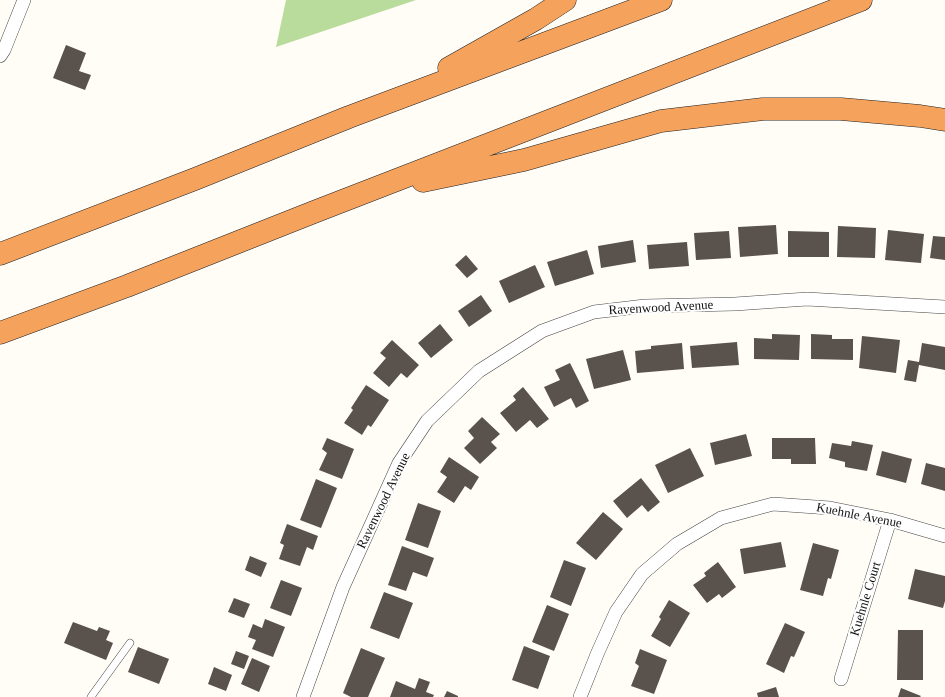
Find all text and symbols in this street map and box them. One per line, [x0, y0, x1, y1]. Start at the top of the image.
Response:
street label: Ravenwood Avenue [608, 297, 714, 319]
street label: Ravenwood Avenue [354, 450, 414, 552]
street label: Kuehnle Avenue [815, 500, 903, 532]
street label: Kuehnle Court [847, 560, 885, 638]

